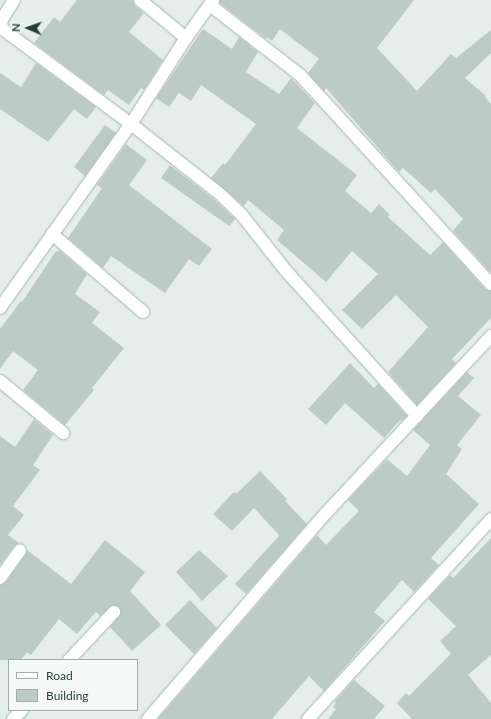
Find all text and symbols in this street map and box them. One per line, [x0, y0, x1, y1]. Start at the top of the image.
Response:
north arrow [8, 8, 48, 48]
text: N [9, 23, 22, 32]
legend [8, 659, 138, 711]
text: Road [46, 668, 73, 683]
text: Building [46, 688, 89, 703]

